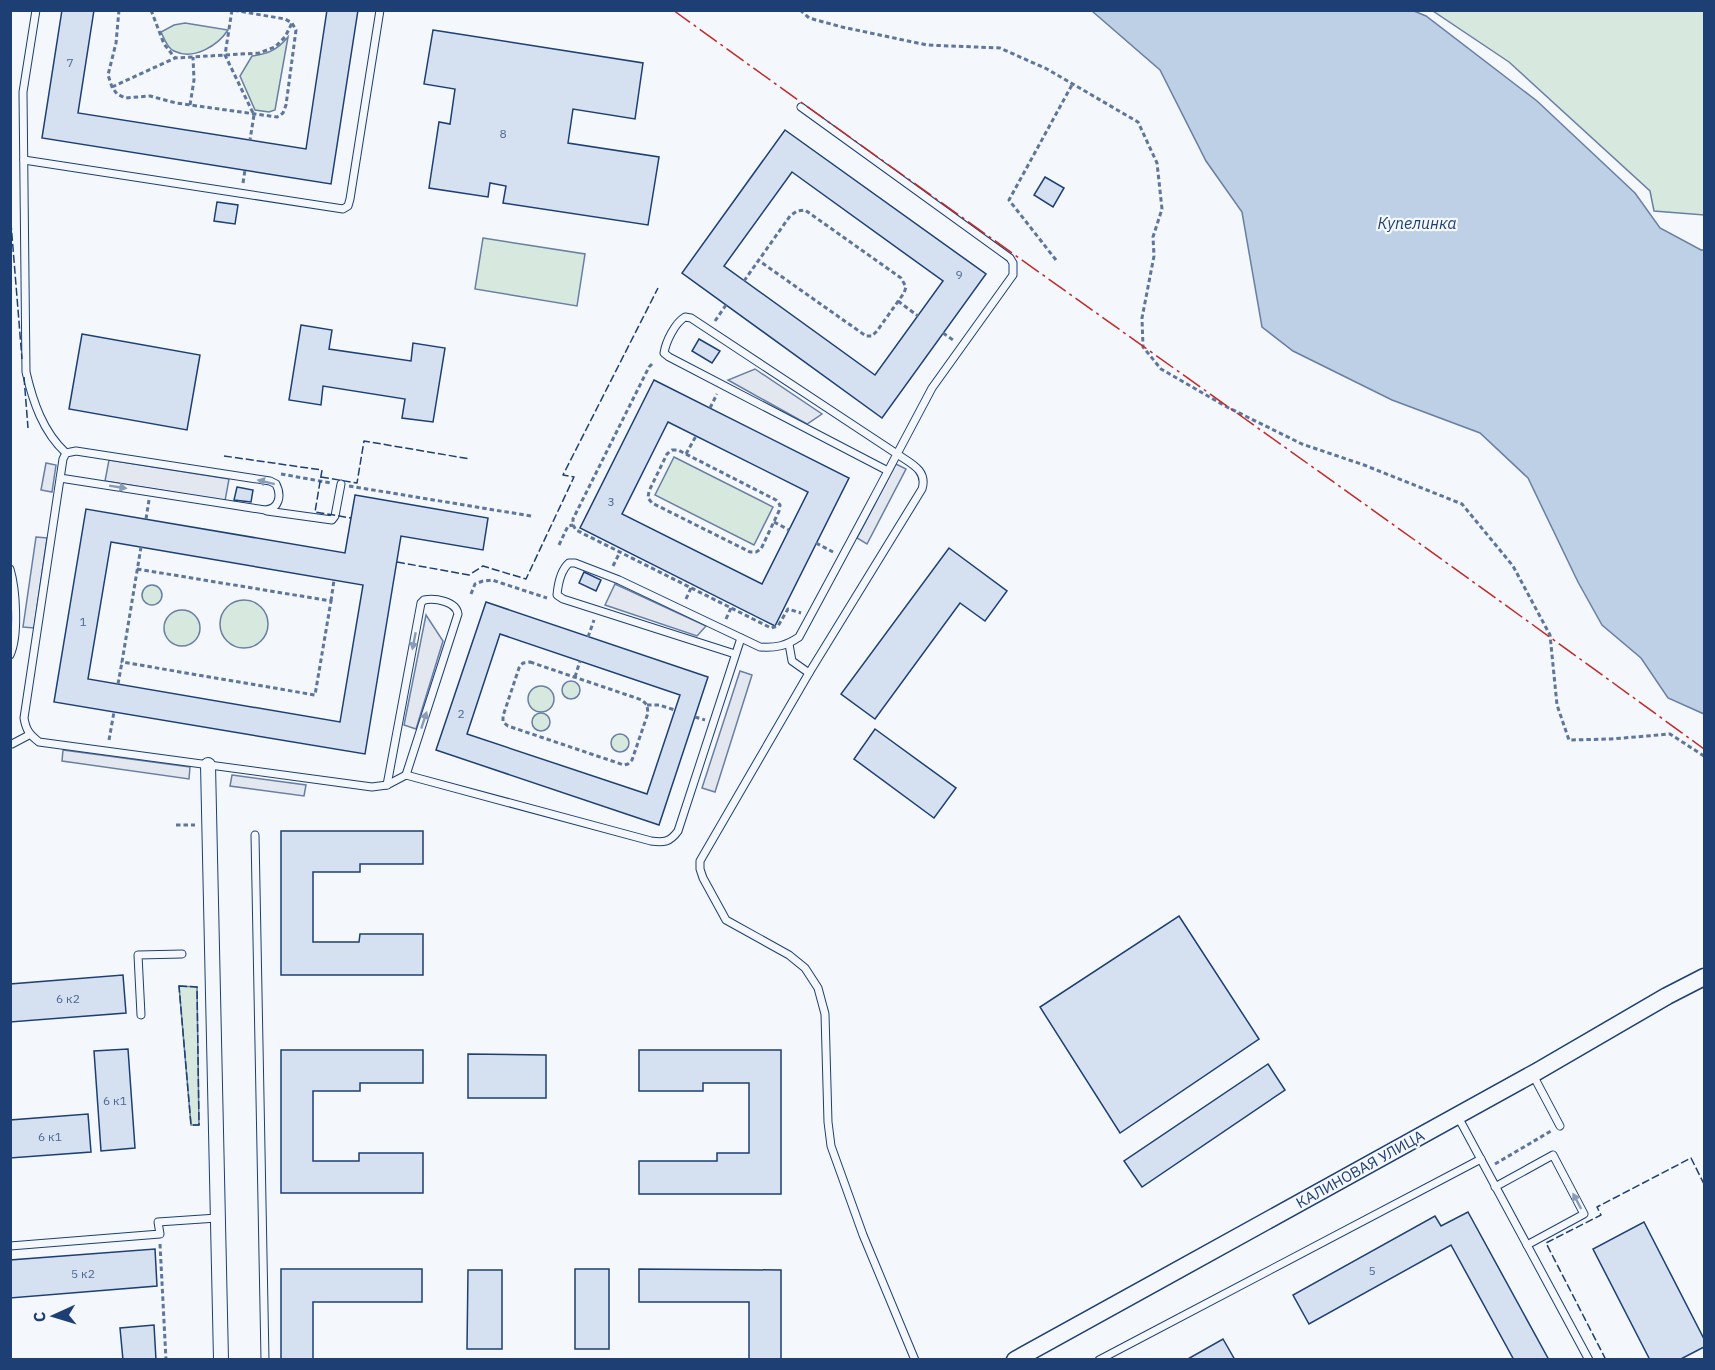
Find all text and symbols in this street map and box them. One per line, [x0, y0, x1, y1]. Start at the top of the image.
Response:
house number: 7 [66, 55, 74, 70]
house number: 8 [499, 126, 507, 141]
water label: Купелинка [1377, 213, 1457, 233]
house number: 9 [955, 267, 963, 282]
one-way arrow [256, 476, 275, 486]
one-way arrow [108, 483, 127, 492]
house number: 3 [607, 494, 615, 509]
house number: 1 [79, 614, 87, 629]
one-way arrow [409, 632, 418, 651]
house number: 2 [457, 706, 465, 721]
one-way arrow [420, 711, 429, 729]
house number: 6 к2 [56, 991, 80, 1006]
house number: 6 к1 [103, 1093, 127, 1108]
street label: КАЛИНОВАЯ УЛИЦА [1293, 1126, 1428, 1212]
house number: 6 к1 [38, 1129, 62, 1144]
one-way arrow [1573, 1193, 1582, 1210]
house number: 5 [1368, 1263, 1376, 1278]
house number: 5 к2 [71, 1266, 95, 1281]
north arrow [24, 1286, 84, 1346]
text: С [29, 1311, 49, 1323]

